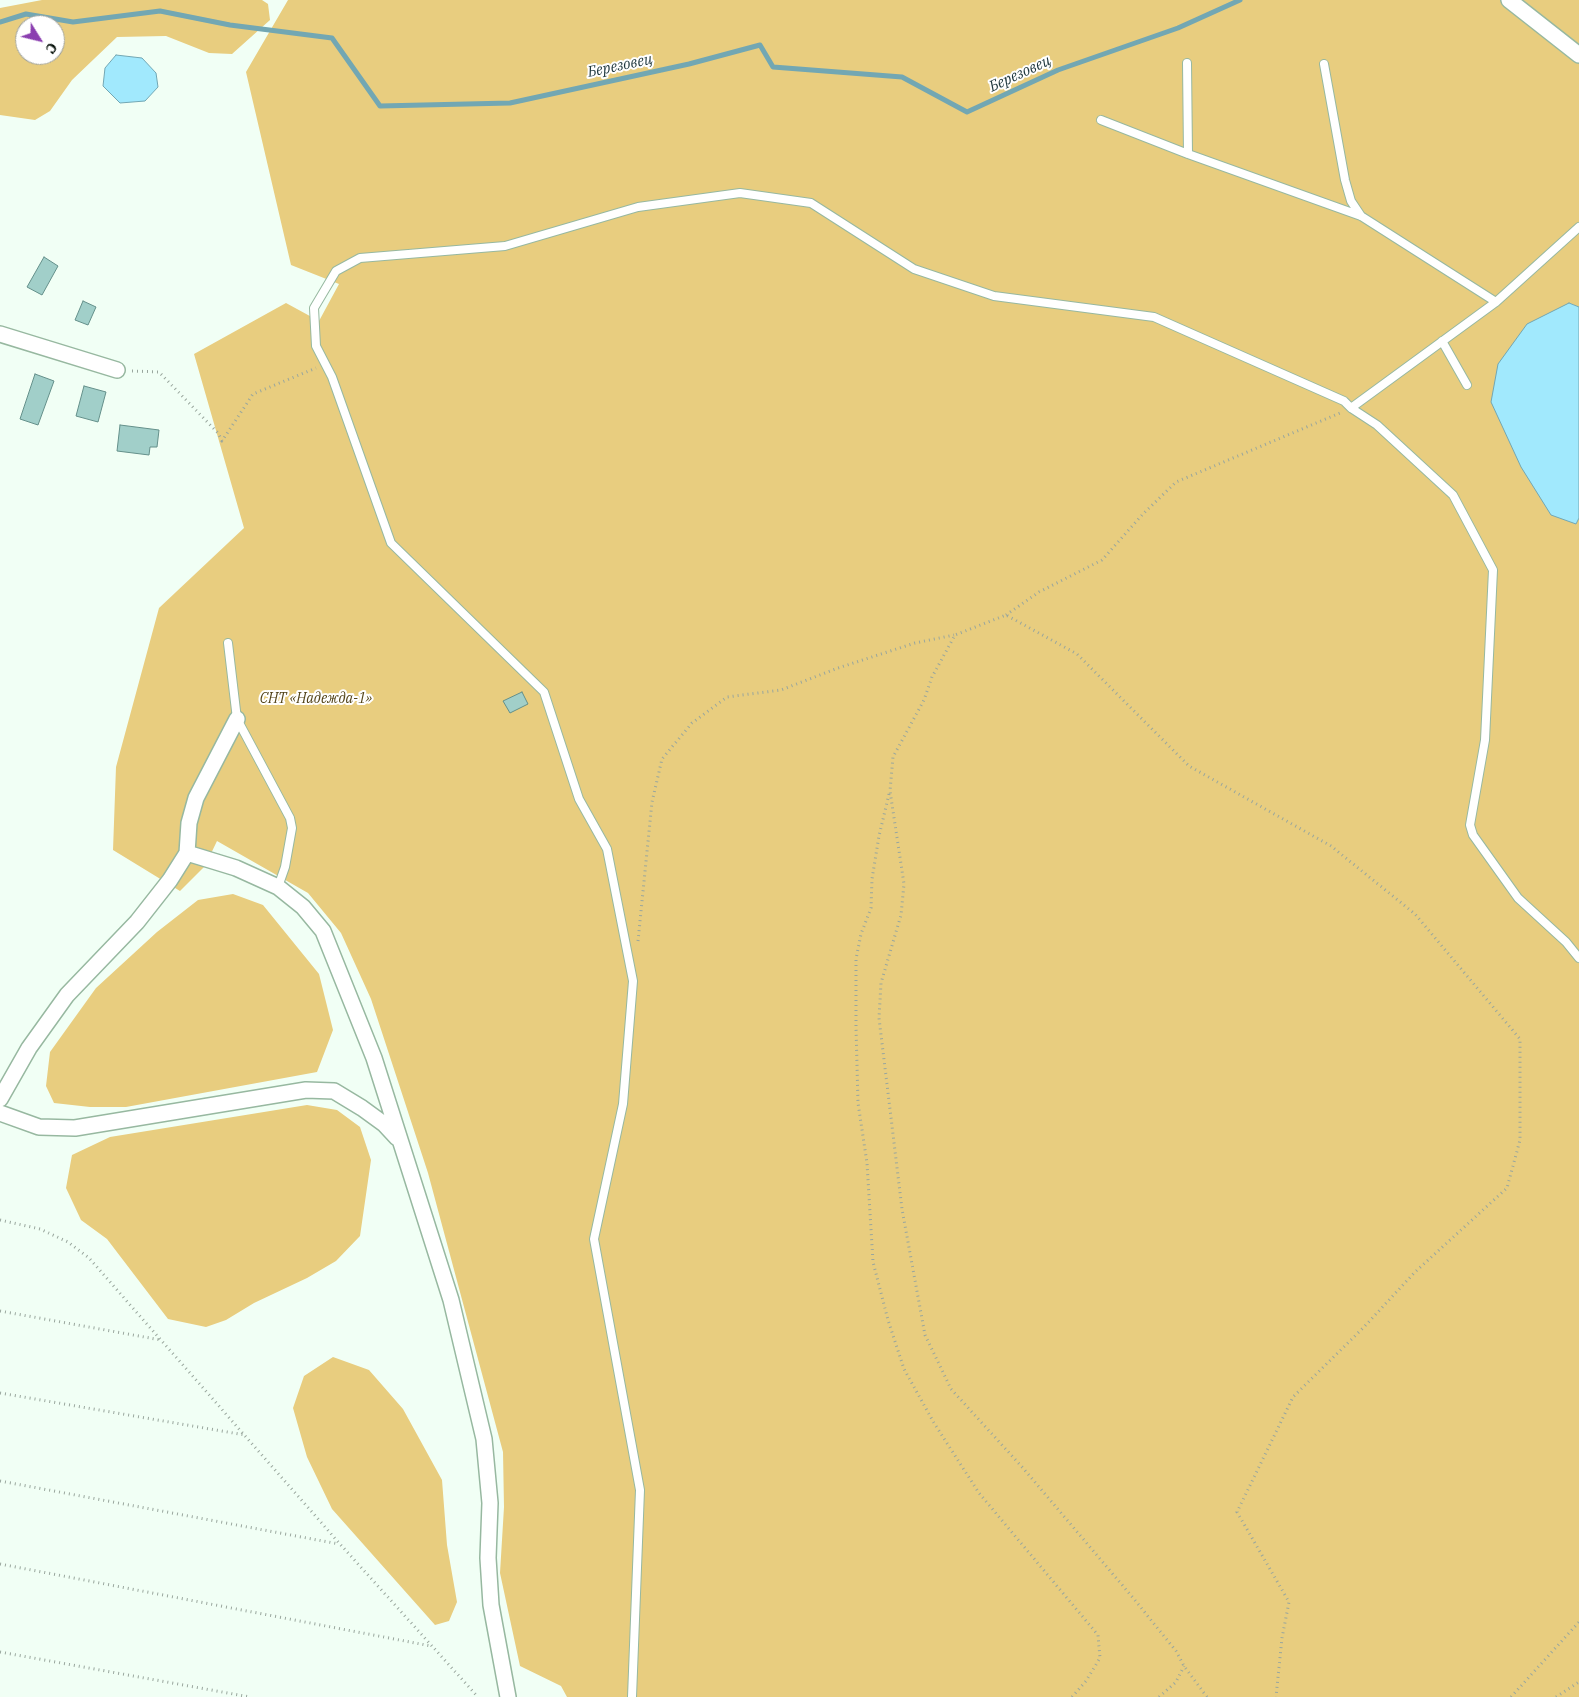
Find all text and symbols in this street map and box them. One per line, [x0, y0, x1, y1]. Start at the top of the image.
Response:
north arrow [15, 15, 65, 65]
text: С [41, 39, 61, 57]
water label: Березовец [586, 50, 654, 82]
water label: Березовец [986, 52, 1054, 96]
park label: СНТ «Надежда-1» [260, 691, 372, 707]

